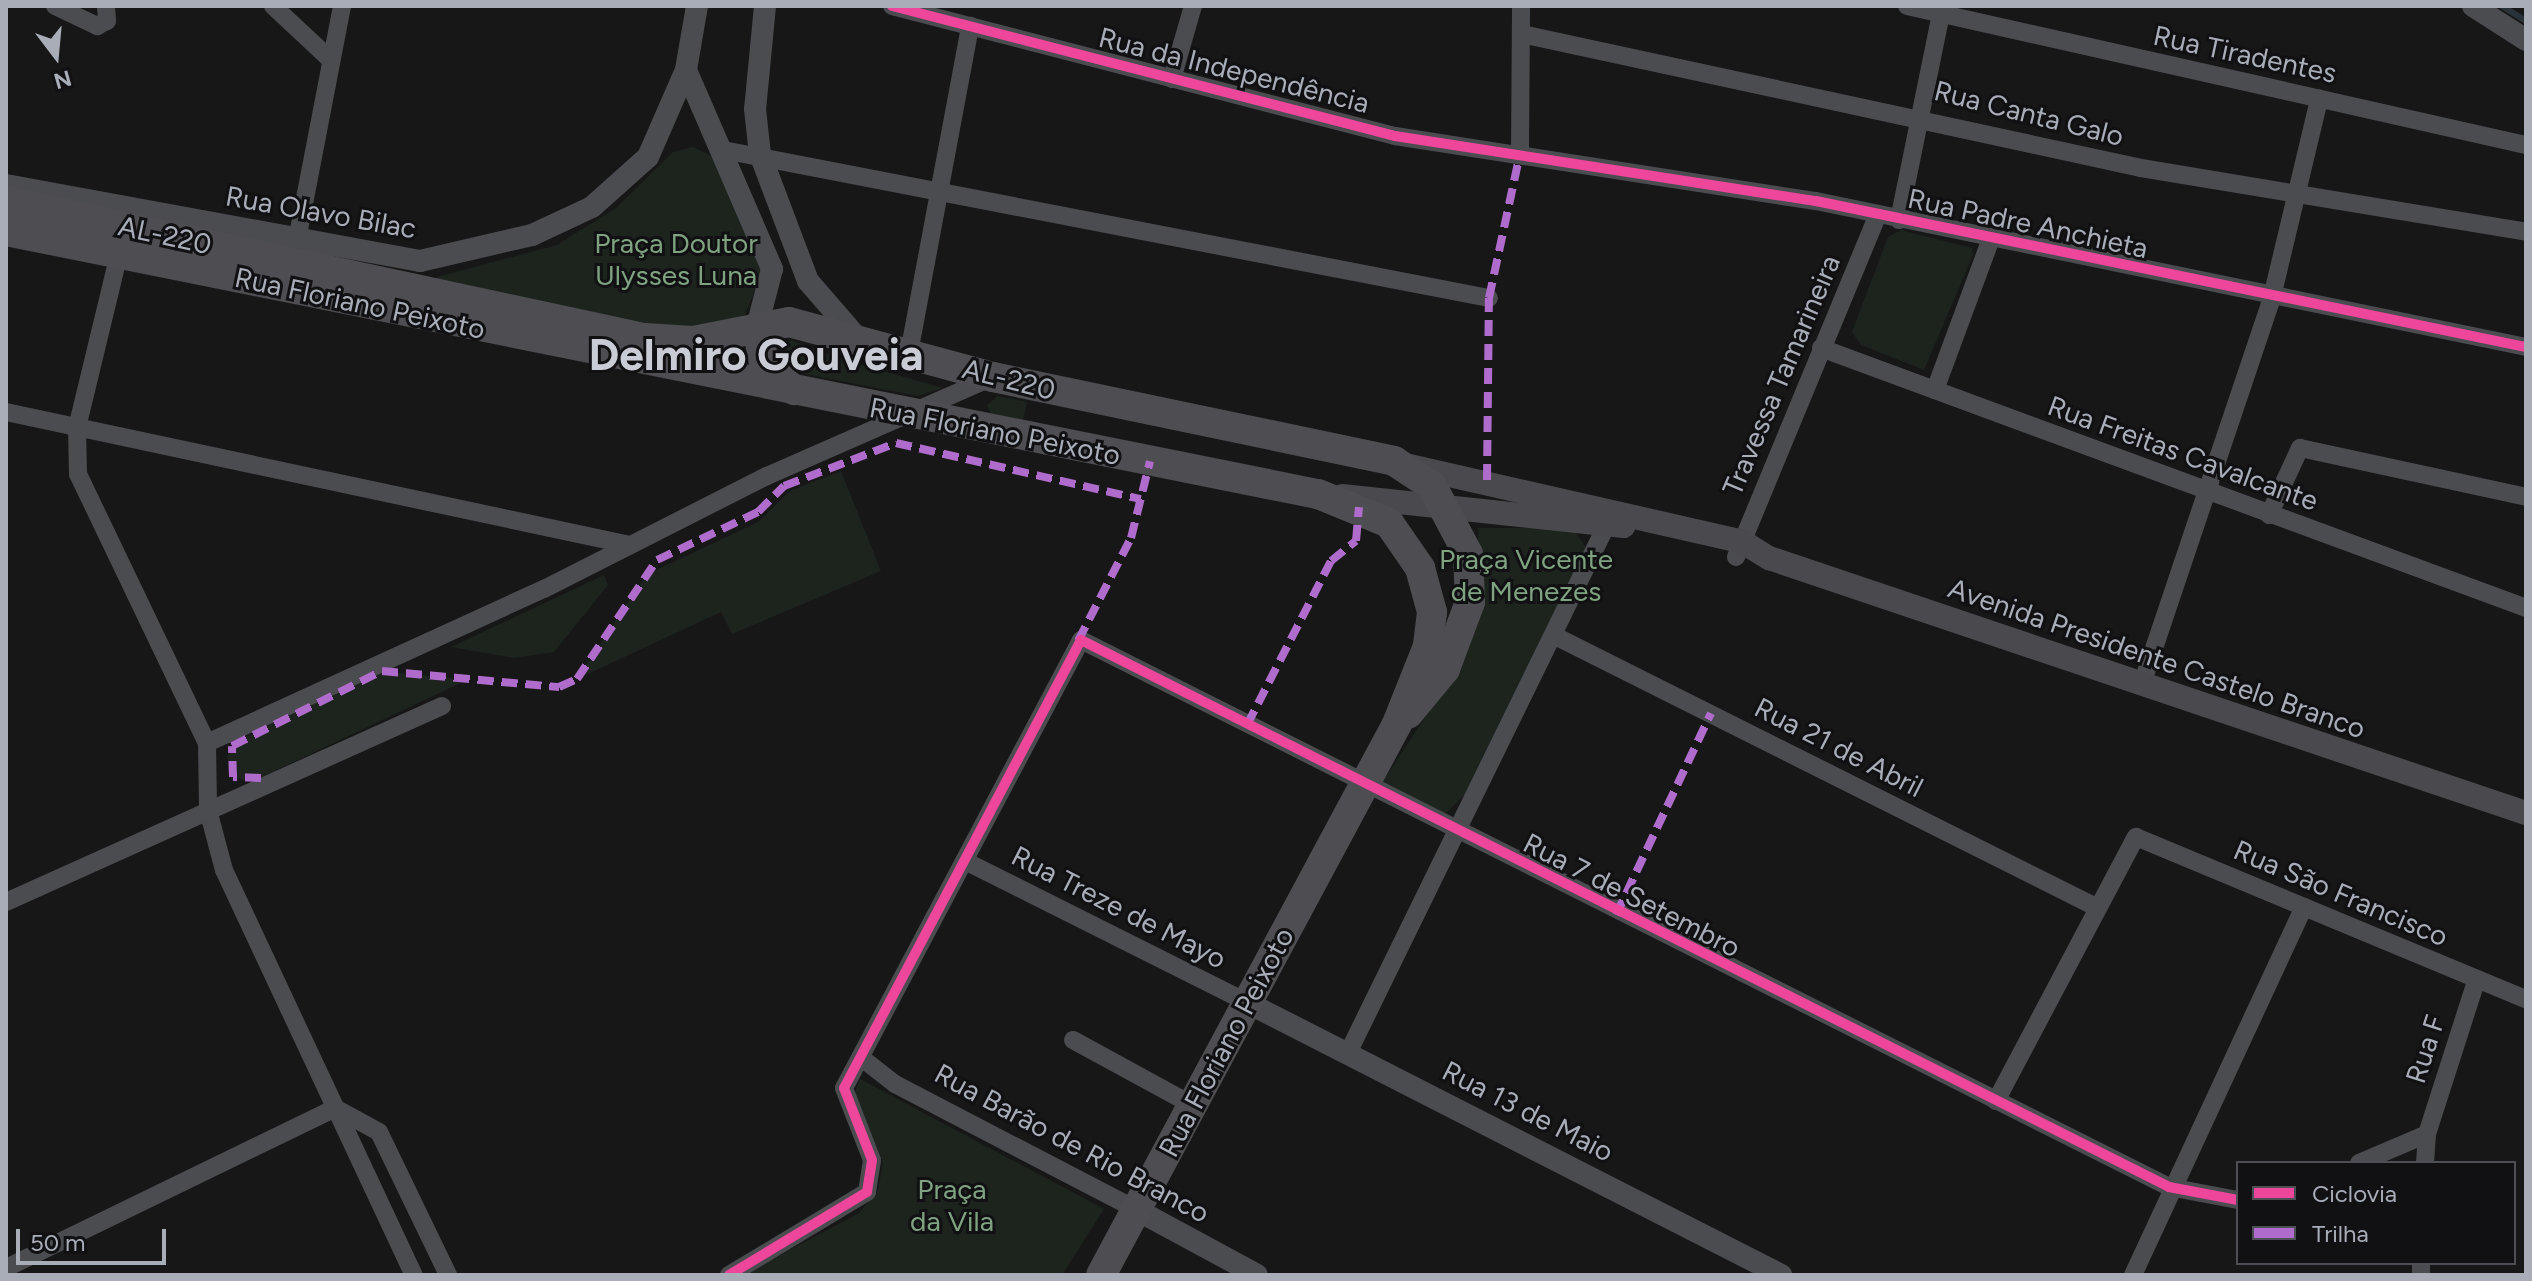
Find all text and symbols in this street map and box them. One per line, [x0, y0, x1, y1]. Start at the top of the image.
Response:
north arrow [16, 16, 96, 96]
street label: Rua Tiradentes [2150, 18, 2340, 90]
street label: Rua da Independência [1095, 20, 1373, 120]
text: N [51, 64, 75, 95]
street label: Rua Canta Galo [1931, 73, 2127, 153]
street label: Rua Olavo Bilac [223, 179, 419, 245]
street label: Rua Padre Anchieta [1905, 181, 2151, 265]
street label: AL-220 [115, 209, 215, 261]
park label: Praça Doutor Ulysses Luna [594, 226, 758, 292]
street label: Travessa Tamarineira [1715, 250, 1847, 500]
street label: Rua Floriano Peixoto [232, 260, 488, 346]
district label: Delmiro Gouveia [589, 329, 923, 381]
street label: AL-220 [959, 351, 1059, 407]
street label: Rua Freitas Cavalcante [2043, 388, 2323, 518]
street label: Rua Floriano Peixoto [867, 390, 1123, 472]
park label: Praça Vicente de Menezes [1439, 542, 1613, 608]
street label: Avenida Presidente Castelo Branco [1944, 571, 2370, 745]
street label: Rua 21 de Abril [1749, 690, 1929, 804]
street label: Rua 7 de Setembro [1518, 826, 1746, 964]
street label: Rua São Francisco [2229, 833, 2453, 953]
street label: Rua Treze de Mayo [1006, 838, 1232, 976]
street label: Rua Floriano Peixoto [1151, 922, 1301, 1162]
street label: Rua F [2398, 1011, 2452, 1087]
street label: Rua 13 de Maio [1437, 1053, 1619, 1169]
street label: Rua Barão de Rio Branco [929, 1056, 1215, 1230]
legend [2236, 1161, 2516, 1265]
park label: Praça da Vila [910, 1172, 994, 1238]
text: Ciclovia [2312, 1179, 2397, 1208]
scale bar [20, 1213, 170, 1263]
text: Trilha [2312, 1219, 2369, 1248]
text: 50 m [30, 1228, 86, 1257]

